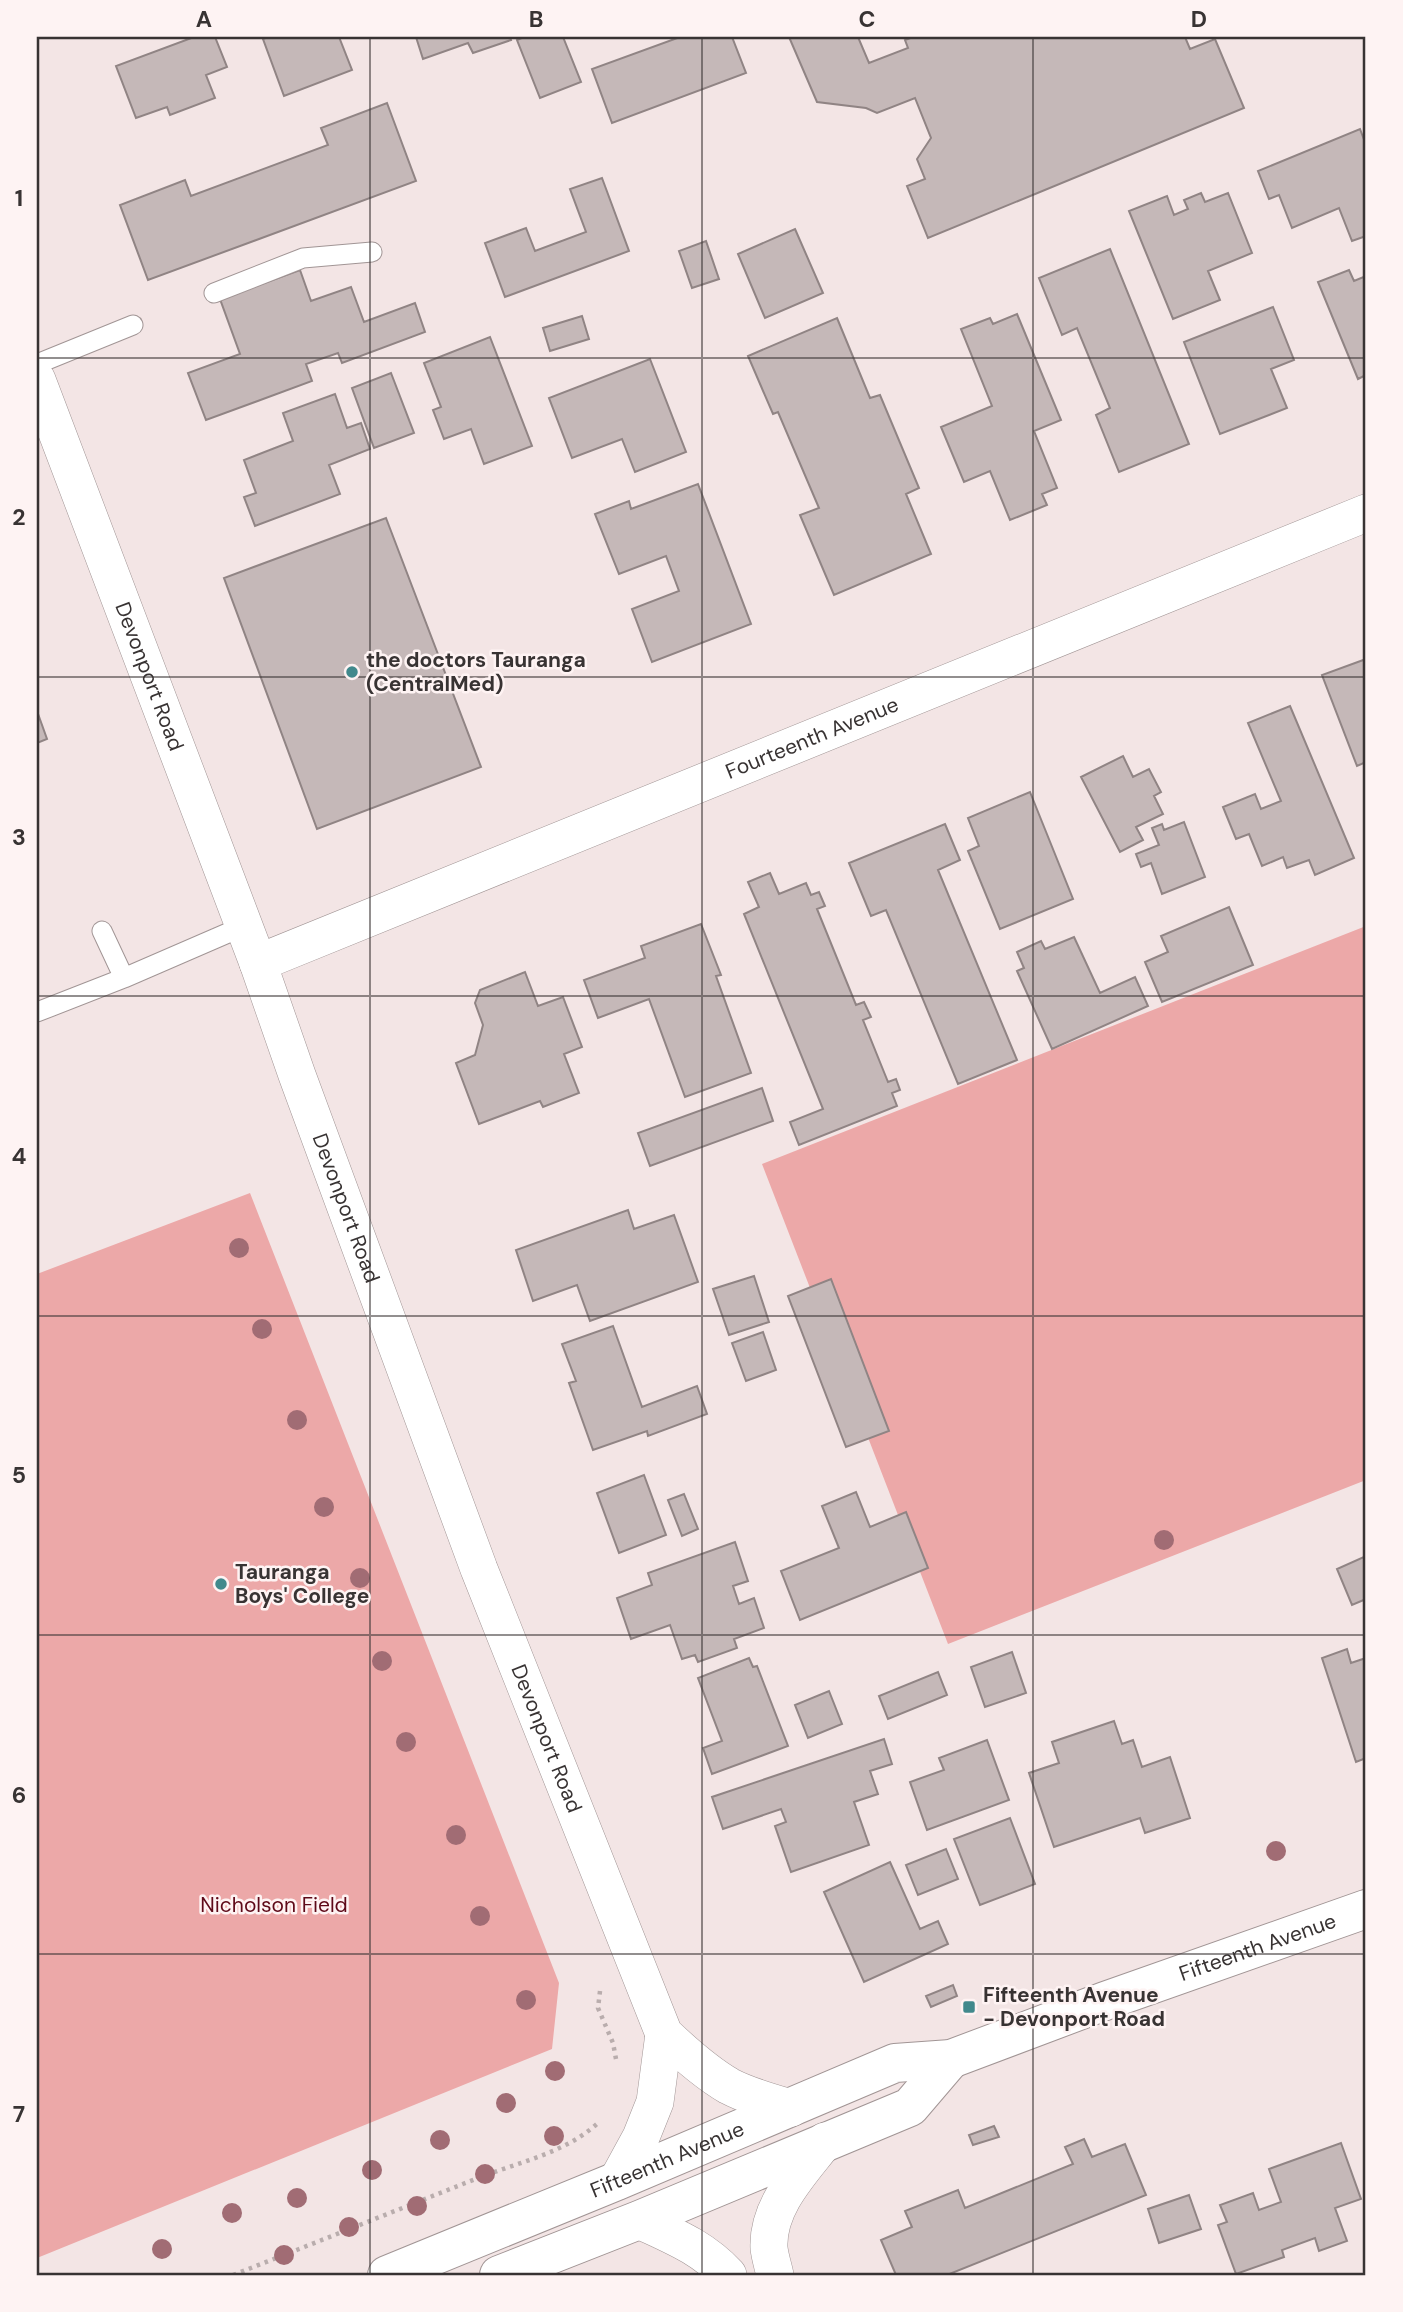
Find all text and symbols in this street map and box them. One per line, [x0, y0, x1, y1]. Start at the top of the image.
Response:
text: A [196, 4, 212, 34]
text: B [529, 4, 543, 34]
text: C [859, 4, 875, 34]
text: D [1191, 4, 1207, 34]
text: 1 [15, 183, 23, 213]
text: 2 [12, 502, 26, 532]
street label: Devonport Road [108, 598, 190, 755]
place label: the doctors Tauranga (CentralMed) [366, 646, 586, 698]
marker: the doctors Tauranga (CentralMed) [344, 664, 360, 680]
street label: Fourteenth Avenue [721, 690, 903, 786]
text: 3 [12, 822, 26, 852]
street label: Devonport Road [306, 1130, 386, 1287]
text: 4 [12, 1141, 27, 1171]
text: 5 [12, 1460, 26, 1490]
place label: Tauranga Boys' College [235, 1558, 369, 1610]
marker: Tauranga Boys' College [213, 1576, 229, 1592]
street label: Devonport Road [504, 1660, 589, 1817]
text: 6 [12, 1780, 26, 1810]
park label: Nicholson Field [200, 1891, 348, 1919]
street label: Fifteenth Avenue [1175, 1907, 1340, 1988]
place label: Fifteenth Avenue - Devonport Road [983, 1981, 1165, 2033]
marker: Fifteenth Avenue - Devonport Road [961, 1999, 977, 2015]
text: 7 [13, 2099, 25, 2129]
street label: Fifteenth Avenue [586, 2115, 749, 2204]

